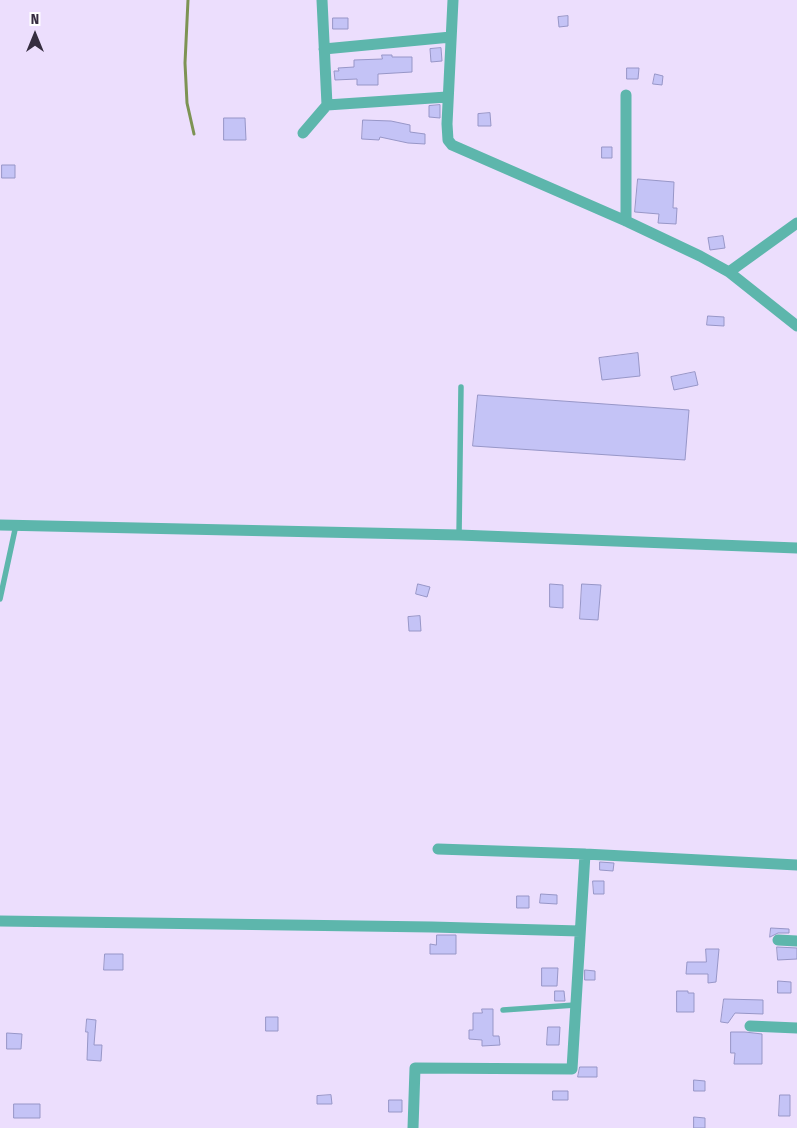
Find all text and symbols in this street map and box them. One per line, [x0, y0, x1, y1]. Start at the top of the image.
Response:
north arrow [10, 10, 60, 60]
text: N [31, 11, 39, 28]

